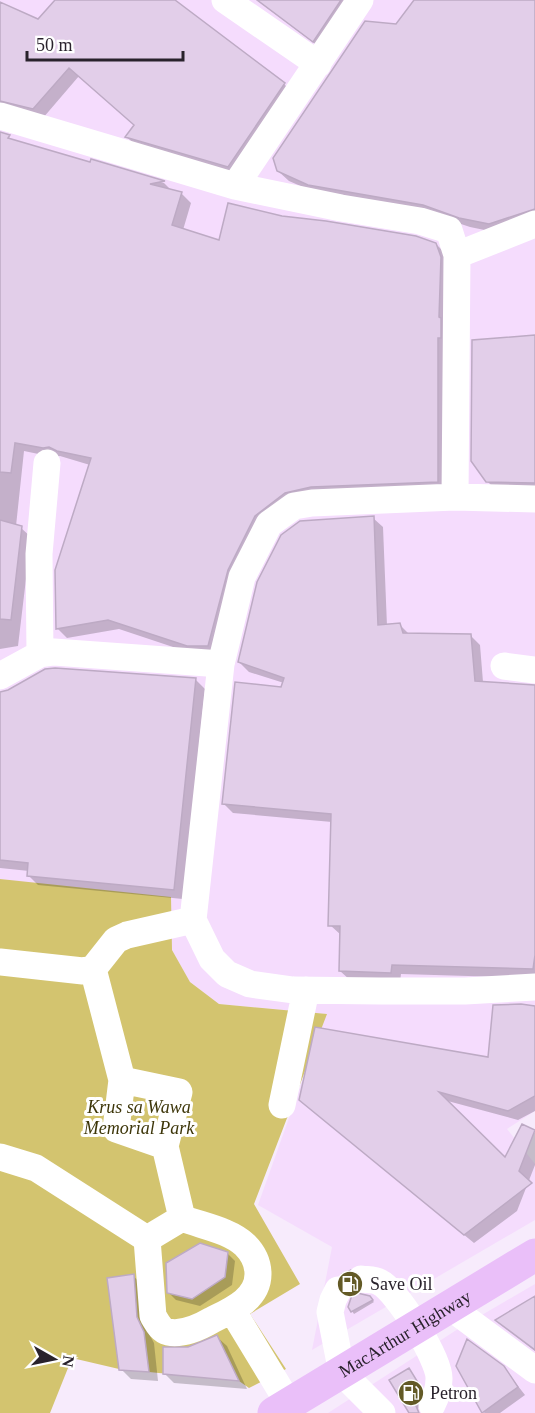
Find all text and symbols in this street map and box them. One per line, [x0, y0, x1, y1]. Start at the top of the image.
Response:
scale bar [27, 24, 183, 62]
text: 50 m [36, 35, 73, 55]
park label: Krus sa Wawa Memorial Park [83, 1097, 195, 1138]
fuel station icon: Save Oil [335, 1269, 365, 1299]
place label: Save Oil [370, 1274, 433, 1294]
street label: MacArthur Highway [335, 1286, 474, 1381]
north arrow [24, 1329, 84, 1389]
text: N [59, 1354, 78, 1369]
fuel station icon: Petron [396, 1378, 426, 1408]
place label: Petron [430, 1383, 477, 1403]

